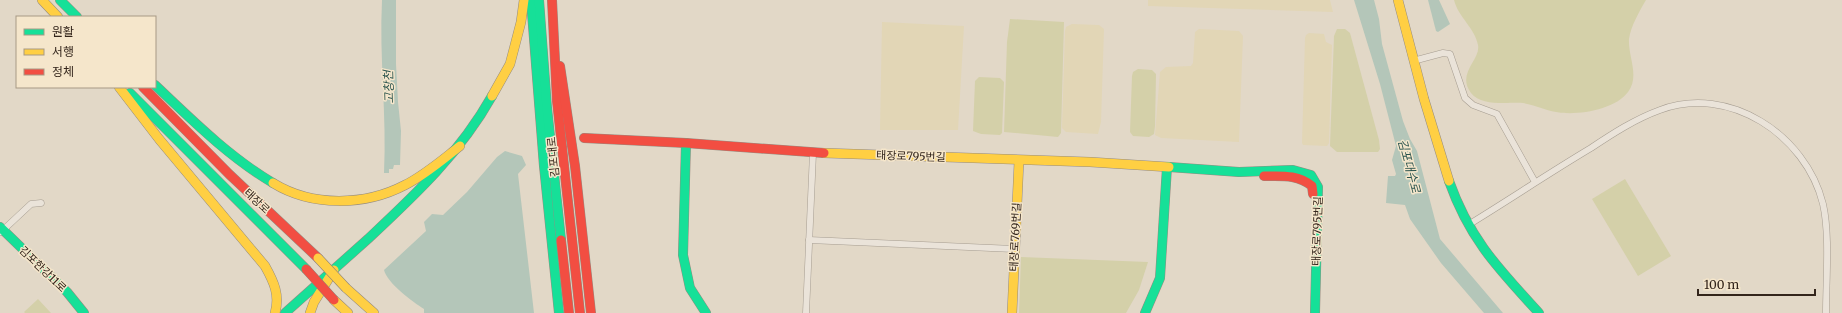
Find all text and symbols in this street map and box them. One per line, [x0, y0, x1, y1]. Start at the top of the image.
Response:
legend [16, 16, 156, 88]
text: 원활 [52, 24, 74, 39]
text: 서행 [52, 44, 74, 59]
text: 정체 [52, 64, 74, 79]
water label: 고창천 [380, 68, 397, 104]
street label: 김포대로 [544, 136, 562, 178]
water label: 김포대수로 [1395, 137, 1424, 195]
street label: 태장로795번길 [876, 148, 946, 164]
street label: 태장로 [241, 186, 273, 216]
street label: 태장로795번길 [1309, 196, 1325, 266]
street label: 태장로769번길 [1006, 202, 1024, 272]
street label: 김포한강11로 [16, 243, 70, 295]
scale bar [1698, 271, 1815, 297]
text: 100 m [1704, 277, 1739, 292]

